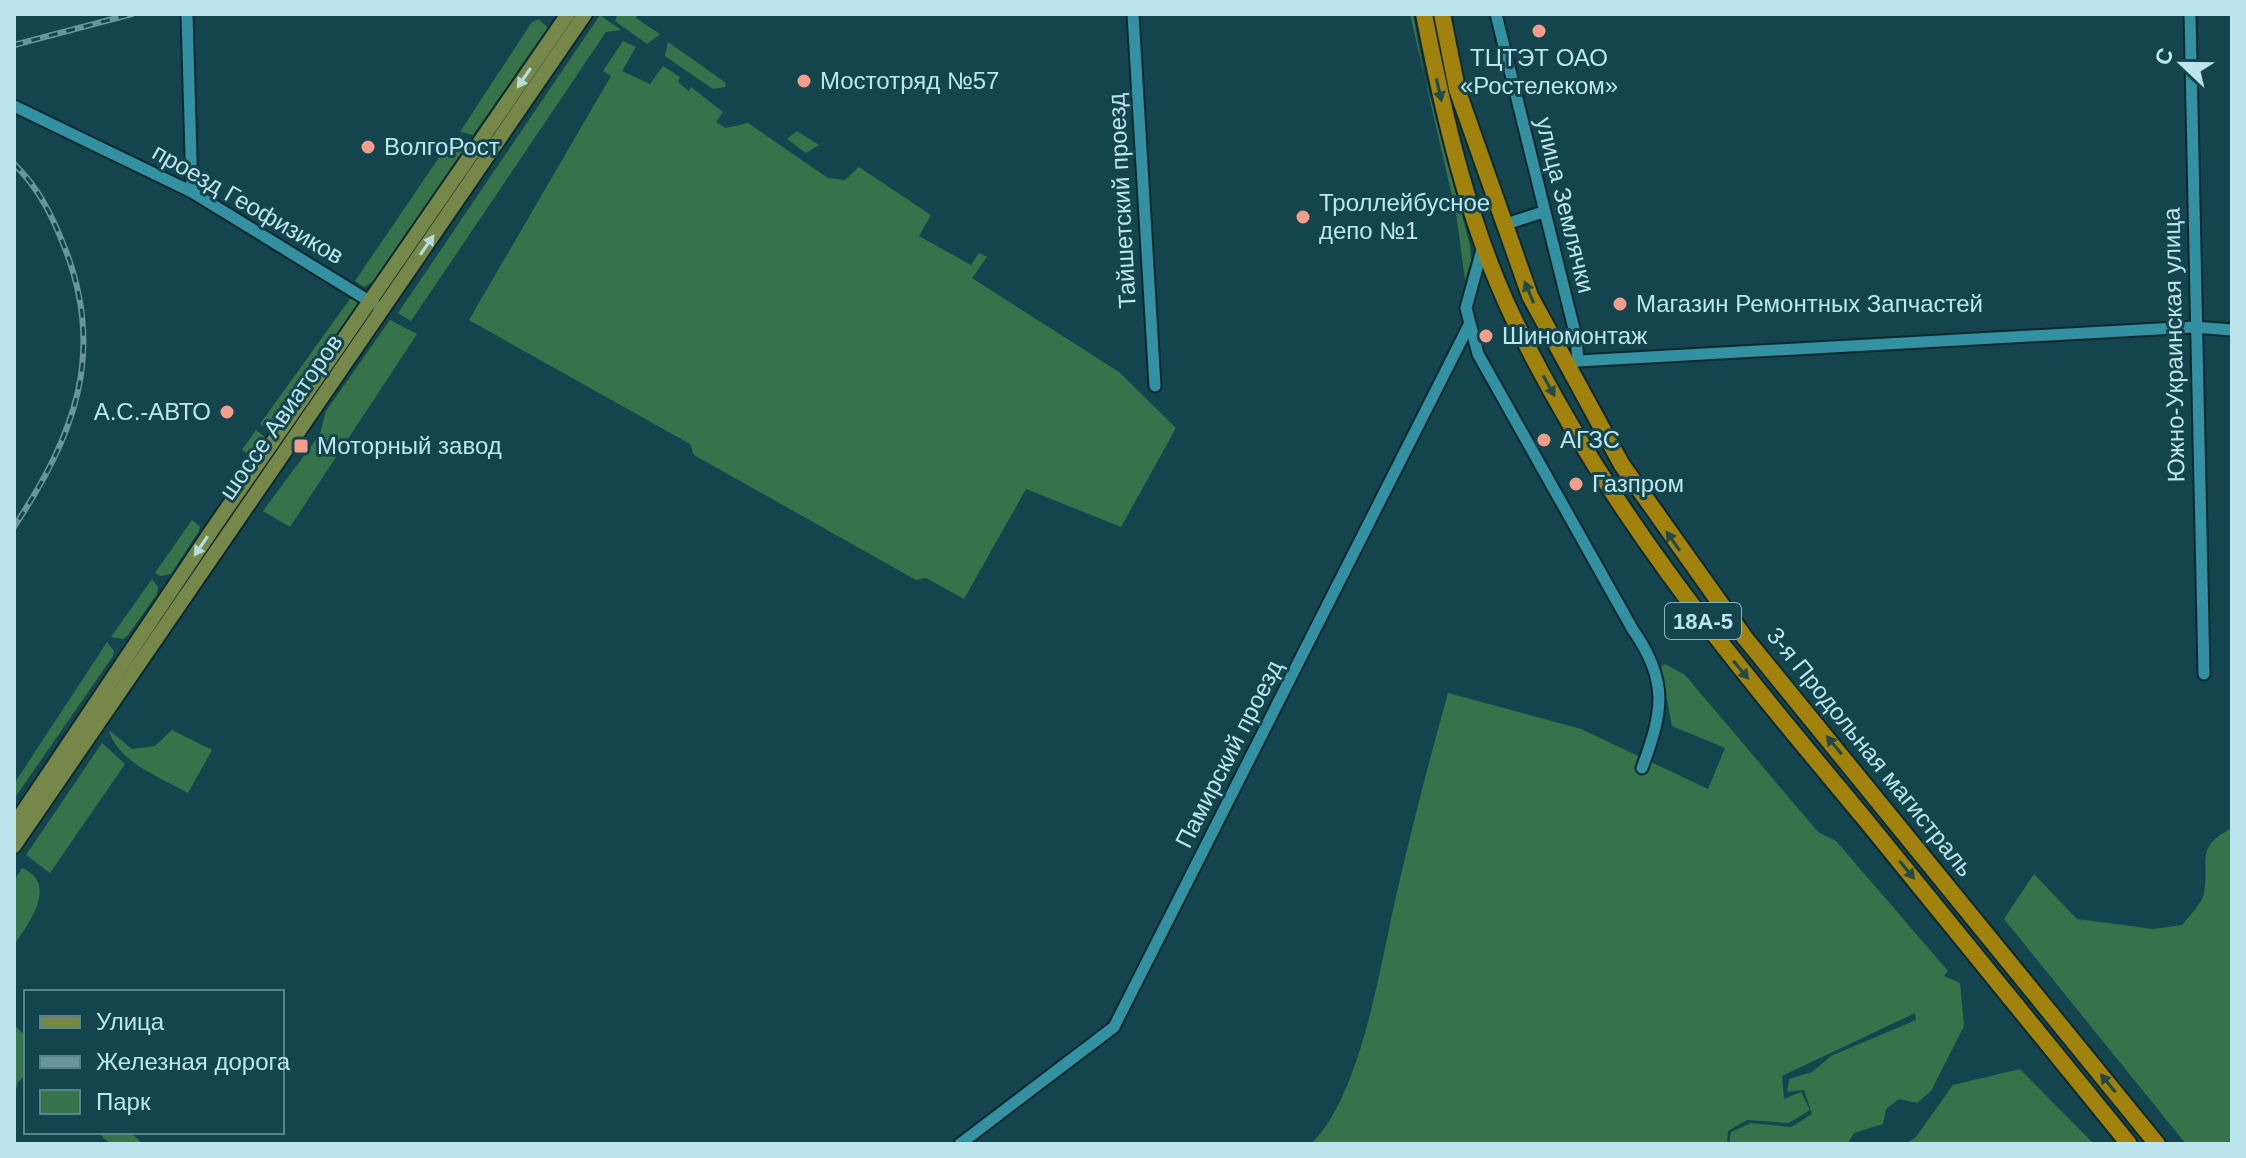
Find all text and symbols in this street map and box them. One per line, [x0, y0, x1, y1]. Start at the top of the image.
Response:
marker: ТЦТЭТ ОАО «Ростелеком» [1530, 22, 1548, 40]
north arrow [2142, 24, 2222, 104]
place label: ТЦТЭТ ОАО «Ростелеком» [1460, 44, 1618, 99]
text: С [2149, 45, 2179, 69]
place label: Мостотряд №57 [820, 67, 999, 94]
one-way arrow [517, 68, 532, 89]
marker: Мостотряд №57 [795, 72, 813, 90]
one-way arrow [1434, 78, 1446, 103]
street label: Тайшетский проезд [1102, 93, 1141, 310]
street label: улица Землячки [1531, 114, 1600, 296]
place label: ВолгоРост [384, 133, 500, 160]
street label: проезд Геофизиков [148, 138, 349, 269]
marker: ВолгоРост [359, 138, 377, 156]
place label: Троллейбусное депо №1 [1319, 189, 1490, 244]
street label: Южно-Украинская улица [2158, 207, 2189, 483]
marker: Троллейбусное депо №1 [1294, 208, 1312, 226]
one-way arrow [419, 234, 434, 255]
one-way arrow [1522, 280, 1535, 304]
place label: Магазин Ремонтных Запчастей [1636, 290, 1983, 317]
marker: Магазин Ремонтных Запчастей [1611, 295, 1629, 313]
place label: Шиномонтаж [1502, 322, 1647, 349]
marker: Шиномонтаж [1477, 327, 1495, 345]
street label: шоссе Авиаторов [214, 329, 348, 504]
one-way arrow [1541, 375, 1555, 397]
place label: А.С.-АВТО [94, 398, 211, 425]
marker: А.С.-АВТО [218, 403, 236, 421]
place label: АГЗС [1560, 426, 1620, 453]
marker: АГЗС [1535, 431, 1553, 449]
place label: Моторный завод [317, 432, 502, 459]
marker: Моторный завод [292, 437, 310, 455]
place label: Газпром [1592, 470, 1684, 497]
marker: Газпром [1567, 475, 1585, 493]
one-way arrow [1666, 530, 1682, 551]
one-way arrow [194, 535, 209, 557]
road number: 18А-5 [1665, 603, 1741, 639]
street label: 3-я Продольная магистраль [1762, 622, 1979, 882]
street label: Памирский проезд [1170, 656, 1288, 852]
one-way arrow [1732, 660, 1749, 680]
one-way arrow [1826, 735, 1843, 755]
one-way arrow [1898, 860, 1915, 880]
legend [24, 990, 284, 1134]
text: Улица [96, 1008, 165, 1035]
text: Железная дорога [96, 1048, 291, 1075]
one-way arrow [2100, 1073, 2117, 1093]
text: Парк [96, 1088, 151, 1115]

